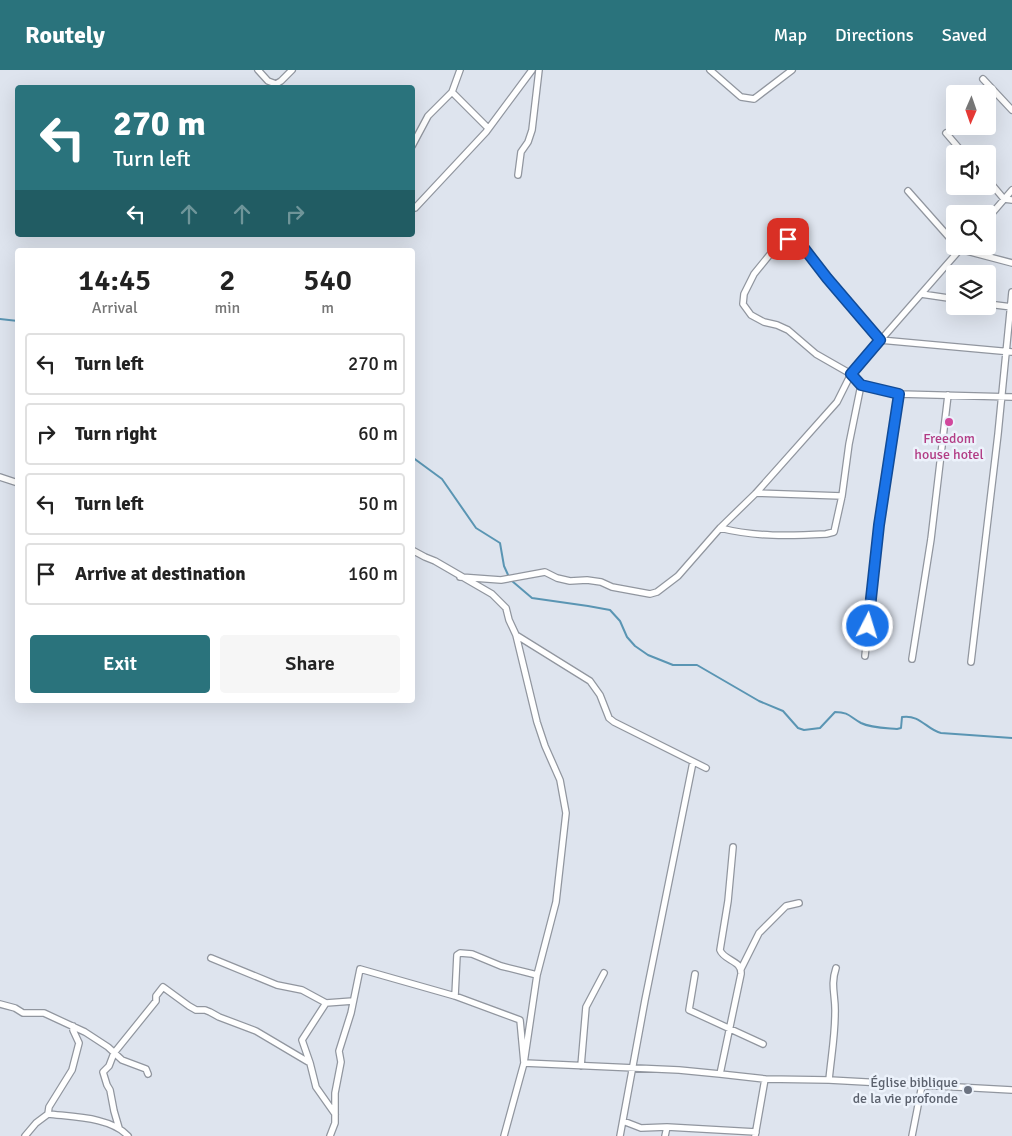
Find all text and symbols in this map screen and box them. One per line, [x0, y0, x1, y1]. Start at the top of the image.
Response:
text: Routely [25, 20, 105, 50]
text: Map [774, 24, 807, 46]
text: Directions [835, 24, 914, 46]
text: Saved [942, 24, 987, 46]
north arrow [946, 85, 996, 135]
map controls [946, 85, 996, 315]
text: 270 m [113, 102, 206, 145]
icon: left [30, 105, 95, 170]
text: Turn left [113, 145, 191, 172]
button: sound [946, 145, 996, 195]
icon: left [122, 200, 150, 228]
icon: ahead [175, 200, 203, 228]
icon: ahead [228, 200, 256, 228]
icon: right [281, 200, 309, 228]
button: search [946, 205, 996, 255]
pin [767, 218, 809, 260]
icon: arrive [774, 225, 802, 253]
text: 14:45 [78, 262, 151, 299]
text: 2 [219, 262, 235, 299]
text: 540 [303, 262, 352, 299]
button: layers [946, 265, 996, 315]
text: Arrival [92, 298, 138, 318]
text: min [214, 298, 240, 318]
text: m [321, 298, 334, 318]
icon: left [32, 350, 60, 378]
text: Turn left [75, 352, 144, 376]
text: 270 m [348, 352, 398, 376]
marker: Freedom house hotel [943, 416, 955, 428]
icon: right [32, 420, 60, 448]
text: Turn right [75, 422, 157, 446]
text: 60 m [358, 422, 398, 446]
place label: Freedom house hotel [914, 430, 984, 463]
icon: left [32, 490, 60, 518]
text: Turn left [75, 492, 144, 516]
text: 50 m [358, 492, 398, 516]
icon: arrive [32, 560, 60, 588]
text: Arrive at destination [75, 562, 246, 586]
text: 160 m [348, 562, 398, 586]
position arrow [841, 599, 893, 651]
button: Exit [30, 635, 210, 693]
button: Share [220, 635, 400, 693]
place label: Église biblique de la vie profonde [853, 1074, 958, 1107]
marker: Église biblique de la vie profonde [962, 1084, 974, 1096]

